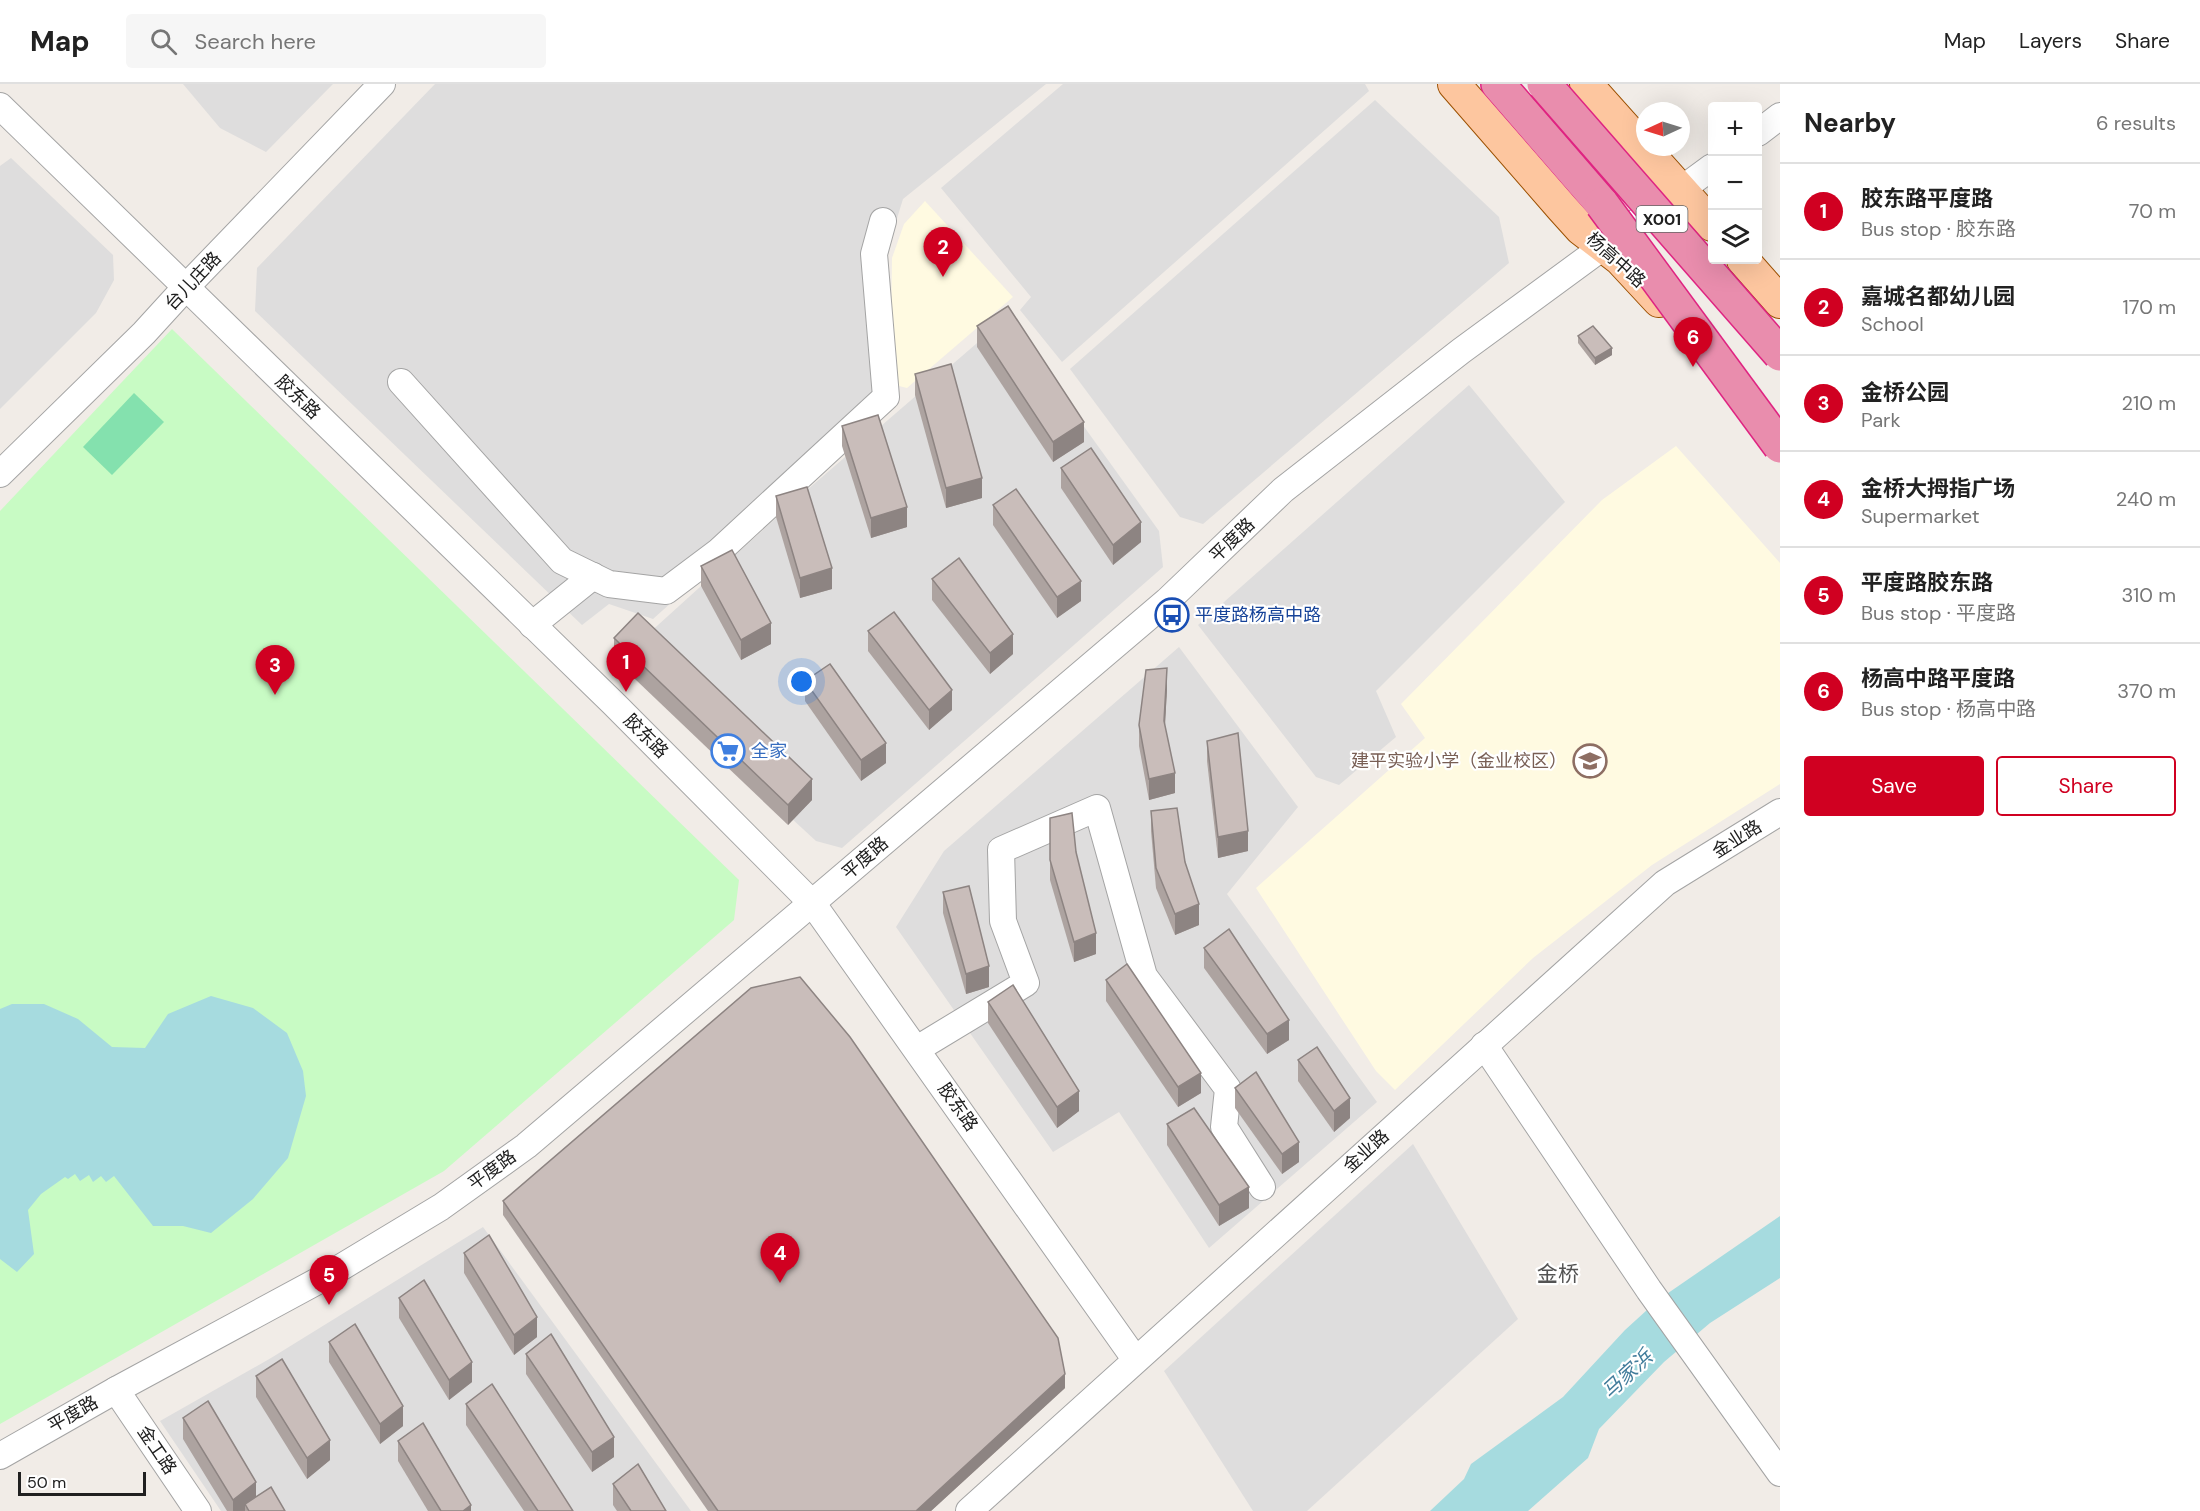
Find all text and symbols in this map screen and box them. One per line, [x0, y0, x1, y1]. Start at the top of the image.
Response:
search box [126, 14, 546, 68]
text: Map [30, 23, 90, 60]
icon: search [147, 25, 180, 58]
text: Search here [195, 27, 316, 56]
text: Map [1944, 27, 1986, 55]
text: Layers [2019, 27, 2082, 55]
text: Share [2115, 27, 2170, 55]
north arrow [1636, 102, 1690, 156]
map controls [1708, 102, 1762, 264]
button: + [1708, 102, 1762, 156]
text: Nearby [1804, 106, 1896, 140]
text: 6 results [2096, 110, 2176, 136]
button: − [1708, 156, 1762, 210]
text: 胶东路平度路 [1861, 184, 1993, 213]
text: 1 [1820, 198, 1827, 224]
text: 70 m [2129, 198, 2176, 224]
road number: X001 [1636, 206, 1688, 232]
button: layers [1708, 210, 1762, 264]
text: Bus stop · 胶东路 [1861, 216, 2016, 242]
street label: 杨高中路 [1581, 227, 1651, 293]
pin: 2 [924, 228, 962, 277]
street label: 台儿庄路 [160, 246, 226, 316]
text: 嘉城名都幼儿园 [1861, 282, 2015, 311]
text: 2 [1818, 294, 1829, 320]
text: 170 m [2123, 294, 2176, 320]
text: School [1861, 311, 1924, 337]
pin: 6 [1674, 318, 1712, 367]
street label: 胶东路 [270, 370, 326, 424]
text: 金桥公园 [1861, 378, 1949, 407]
text: 3 [1817, 390, 1830, 416]
text: 210 m [2121, 390, 2176, 416]
text: Park [1861, 407, 1901, 433]
text: 金桥大拇指广场 [1861, 474, 2015, 503]
text: 4 [1817, 486, 1830, 512]
text: 240 m [2116, 486, 2176, 512]
text: Supermarket [1861, 503, 1980, 529]
street label: 平度路 [1204, 513, 1260, 567]
text: 平度路胶东路 [1861, 568, 1993, 597]
text: 5 [1817, 582, 1830, 608]
text: 310 m [2121, 582, 2176, 608]
bus stop icon: 平度路杨高中路 [1154, 597, 1190, 633]
text: Bus stop · 平度路 [1861, 600, 2016, 626]
place label: 平度路杨高中路 [1195, 603, 1321, 627]
pin: 1 [606, 642, 646, 692]
pin: 3 [256, 646, 294, 695]
text: 杨高中路平度路 [1861, 664, 2015, 693]
your location [787, 667, 816, 696]
text: 6 [1817, 678, 1830, 704]
text: 370 m [2117, 678, 2176, 704]
text: Bus stop · 杨高中路 [1861, 696, 2036, 722]
street label: 胶东路 [618, 708, 674, 764]
supermarket icon: 全家 [710, 733, 746, 769]
place label: 全家 [751, 739, 787, 763]
school or university icon: 建平实验小学（金业校区） [1572, 743, 1608, 779]
place label: 建平实验小学（金业校区） [1351, 749, 1567, 773]
button: Save [1804, 756, 1984, 816]
button: Share [1996, 756, 2176, 816]
street label: 金业路 [1708, 815, 1766, 863]
street label: 平度路 [837, 831, 893, 885]
street label: 胶东路 [933, 1078, 983, 1136]
street label: 金业路 [1338, 1124, 1394, 1178]
street label: 平度路 [463, 1144, 521, 1196]
pin: 4 [760, 1234, 800, 1283]
pin: 5 [310, 1256, 348, 1305]
district label: 金桥 [1537, 1260, 1579, 1288]
water label: 马家浜 [1596, 1343, 1659, 1404]
street label: 平度路 [44, 1390, 102, 1438]
street label: 金工路 [132, 1421, 182, 1479]
scale bar [18, 1469, 146, 1496]
text: 50 m [27, 1472, 66, 1493]

